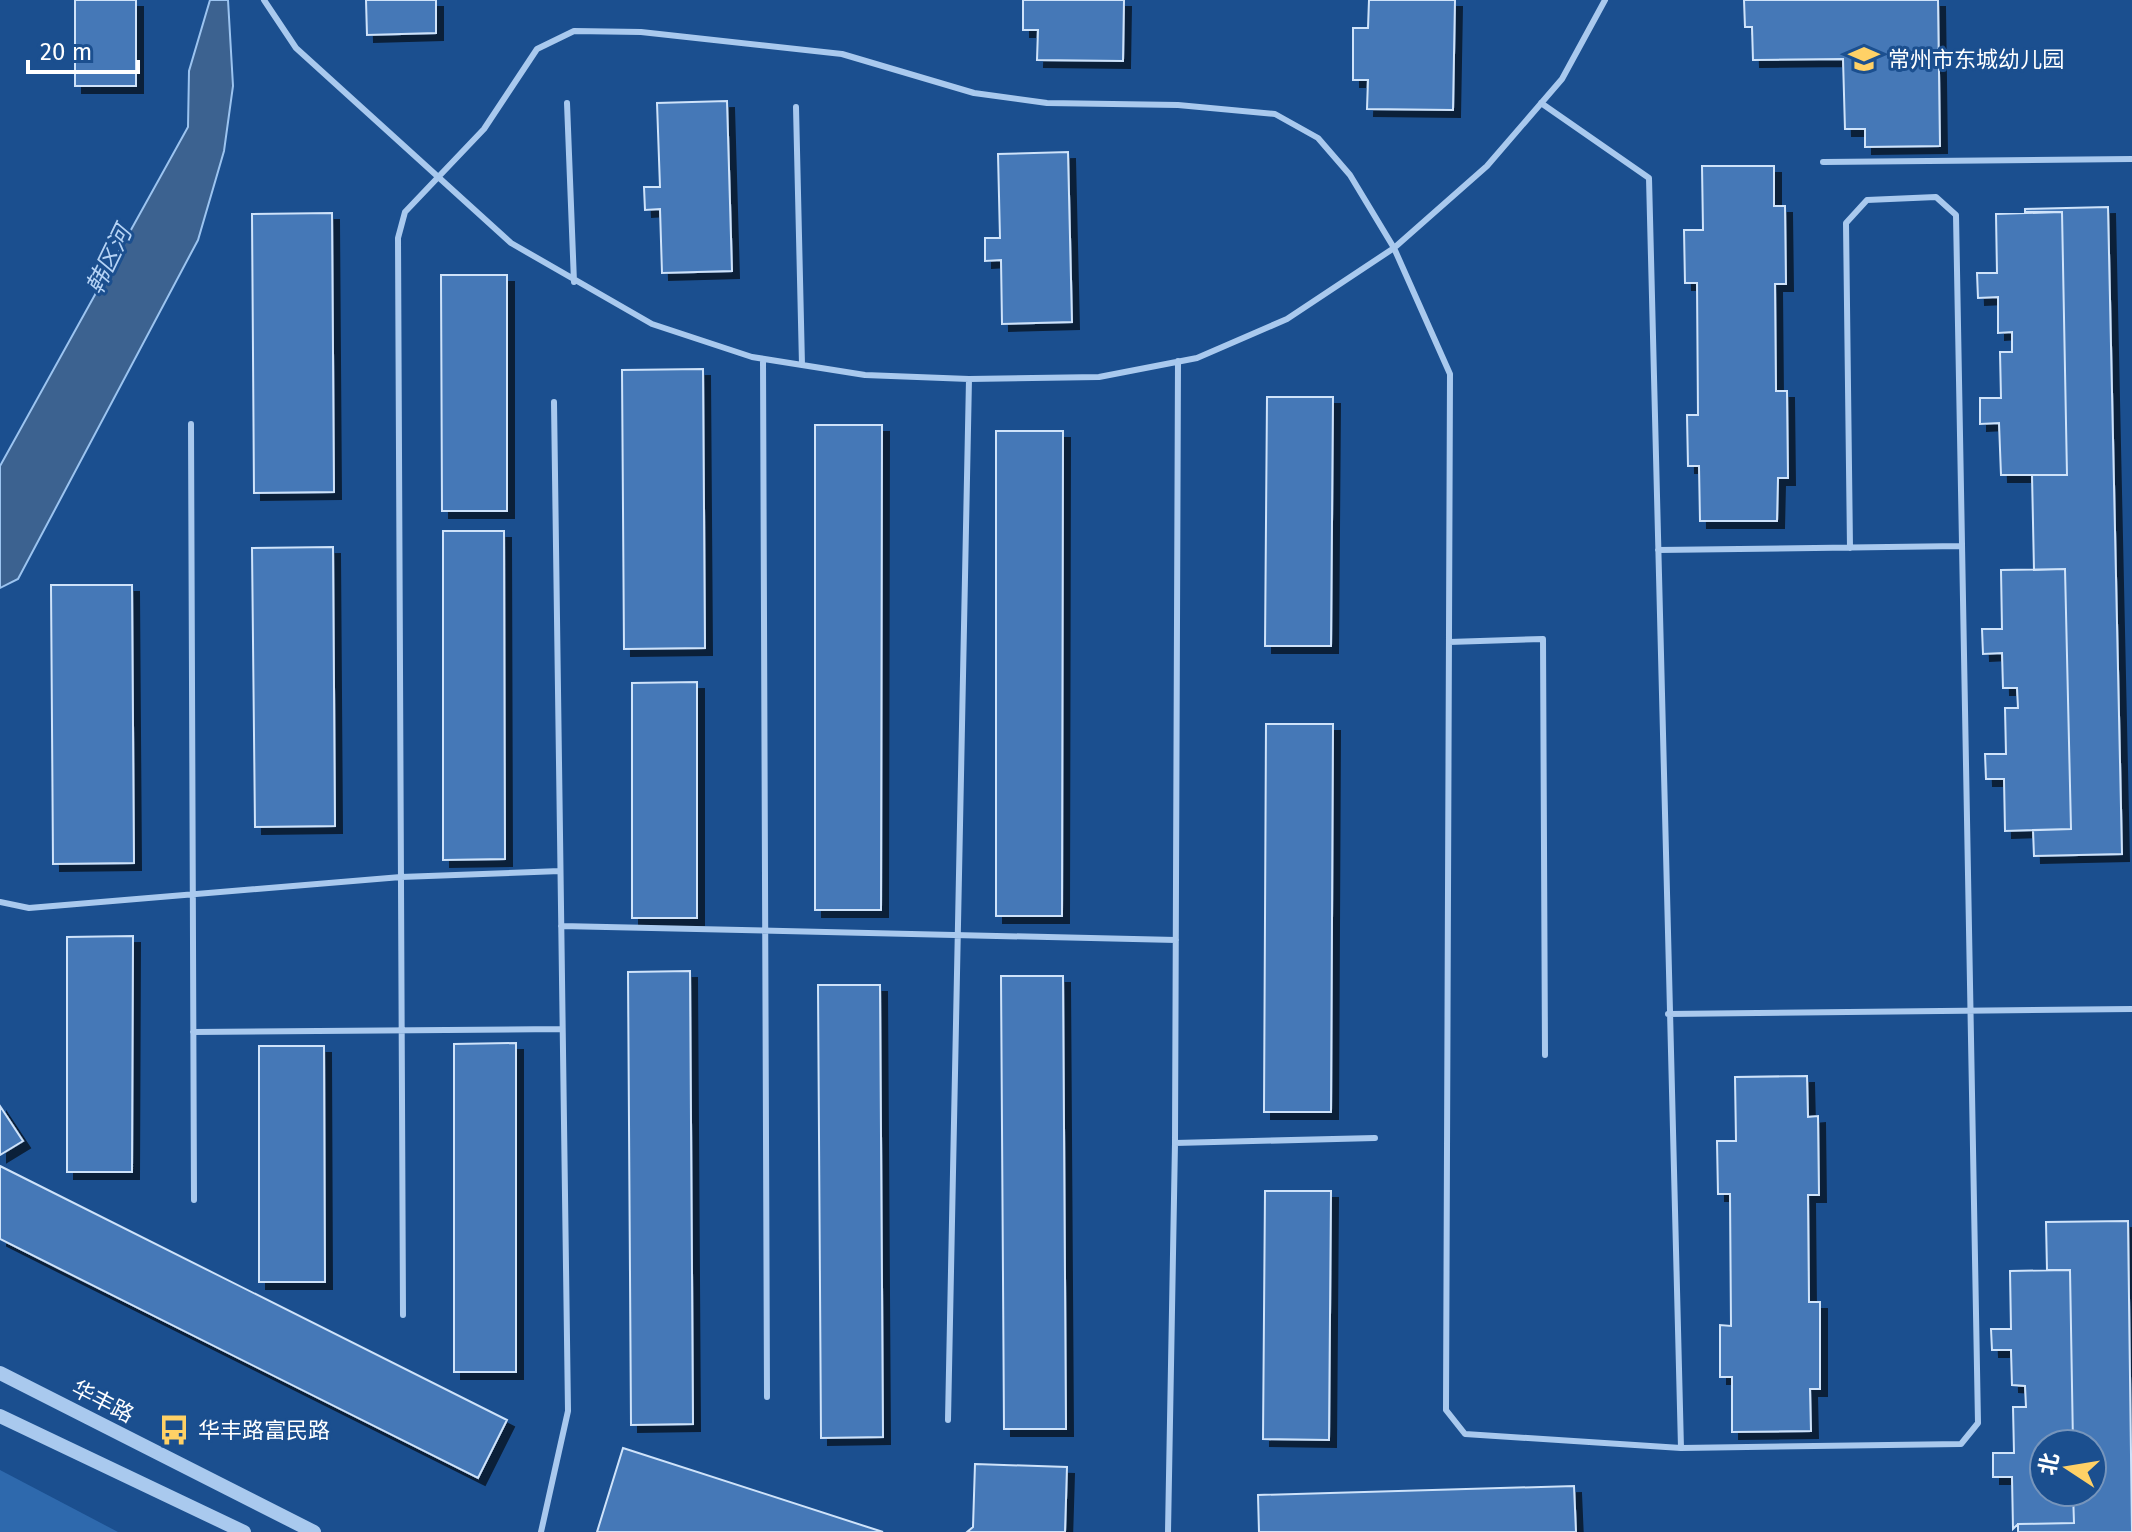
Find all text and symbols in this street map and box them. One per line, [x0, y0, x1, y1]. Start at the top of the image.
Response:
scale bar [28, 24, 138, 74]
text: 20 m [40, 38, 92, 66]
school or university icon: 常州市东城幼儿园 [1847, 42, 1881, 76]
place label: 常州市东城幼儿园 [1888, 46, 2064, 73]
water label: 韩区河 [81, 218, 139, 298]
street label: 华丰路 [67, 1374, 138, 1428]
bus stop icon: 华丰路富民路 [157, 1413, 191, 1447]
place label: 华丰路富民路 [198, 1417, 330, 1444]
north arrow [2028, 1428, 2108, 1508]
text: 北 [2033, 1450, 2064, 1478]

